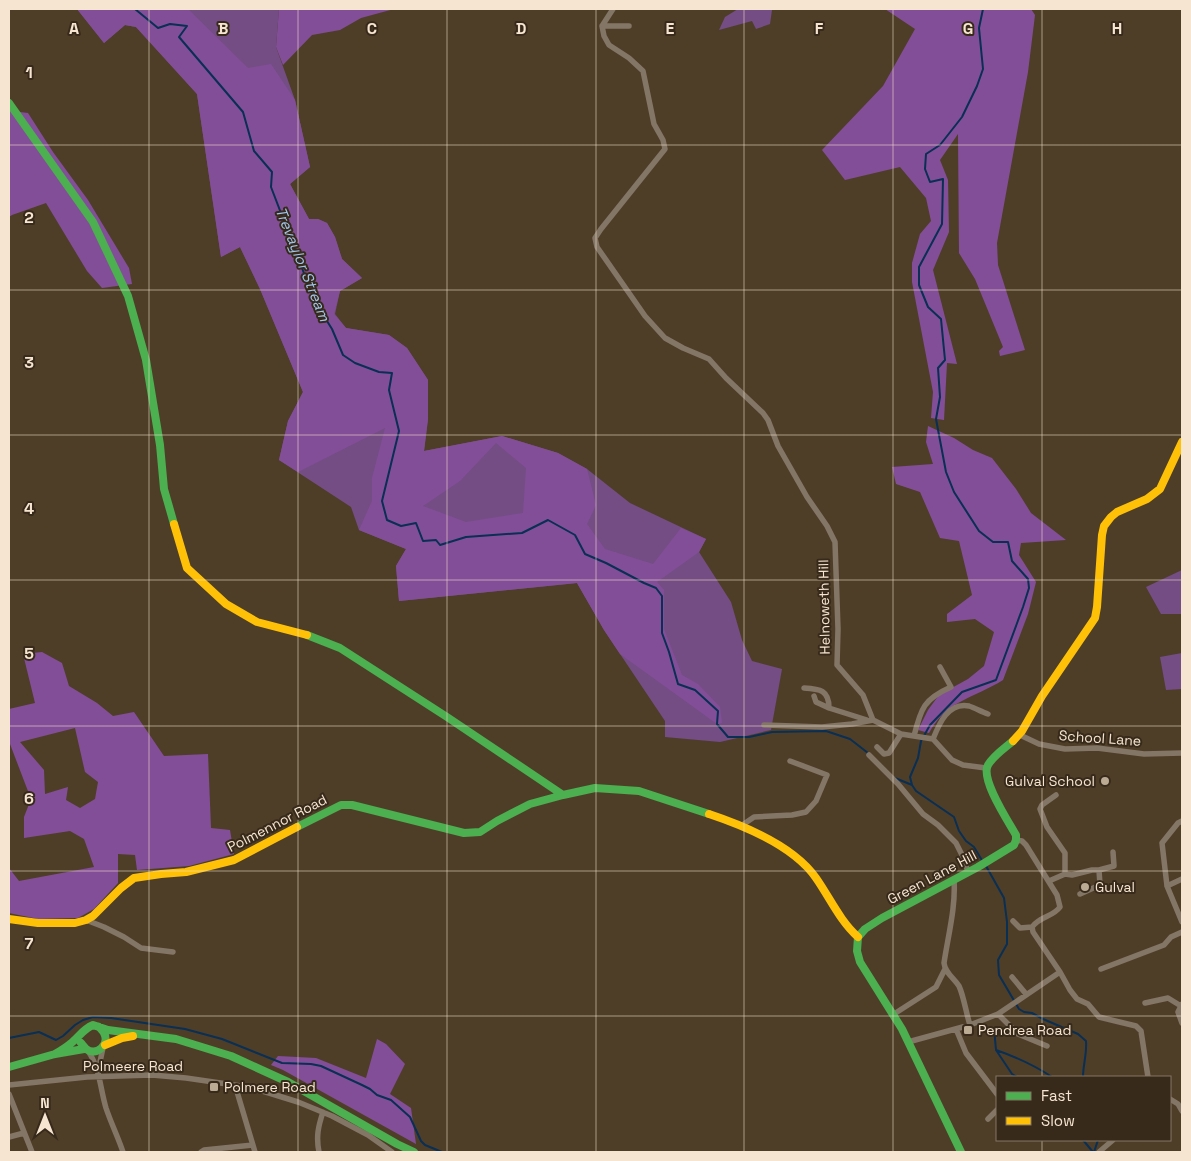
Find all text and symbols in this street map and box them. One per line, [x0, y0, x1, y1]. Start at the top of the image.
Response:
text: A [69, 18, 79, 39]
text: B [218, 18, 228, 39]
text: C [367, 18, 377, 39]
text: D [516, 18, 526, 39]
text: E [666, 18, 675, 39]
text: F [815, 18, 824, 39]
text: G [963, 18, 973, 39]
text: H [1112, 18, 1122, 39]
text: 1 [25, 62, 33, 83]
water label: Trevaylor Stream [271, 204, 335, 325]
text: 2 [24, 207, 34, 228]
text: 3 [24, 352, 34, 373]
text: 4 [24, 498, 34, 519]
street label: Helnoweth Hill [814, 559, 834, 655]
text: 5 [24, 643, 34, 664]
street label: School Lane [1058, 726, 1142, 750]
place label: Gulval School [1005, 772, 1095, 790]
marker: Gulval School [1099, 775, 1111, 787]
text: 6 [24, 788, 34, 809]
street label: Polmennor Road [224, 790, 330, 856]
street label: Green Lane Hill [884, 846, 980, 908]
place label: Gulval [1095, 878, 1135, 896]
marker: Gulval [1079, 881, 1091, 893]
text: 7 [25, 933, 34, 954]
place label: Pendrea Road [978, 1021, 1071, 1039]
marker: Pendrea Road [962, 1024, 974, 1036]
street label: Polmeere Road [83, 1057, 183, 1075]
legend [996, 1076, 1171, 1141]
place label: Polmere Road [224, 1078, 316, 1096]
marker: Polmere Road [208, 1081, 220, 1093]
text: Fast [1041, 1086, 1072, 1105]
north arrow [20, 1091, 70, 1141]
text: N [40, 1094, 50, 1112]
text: Slow [1041, 1111, 1075, 1130]

